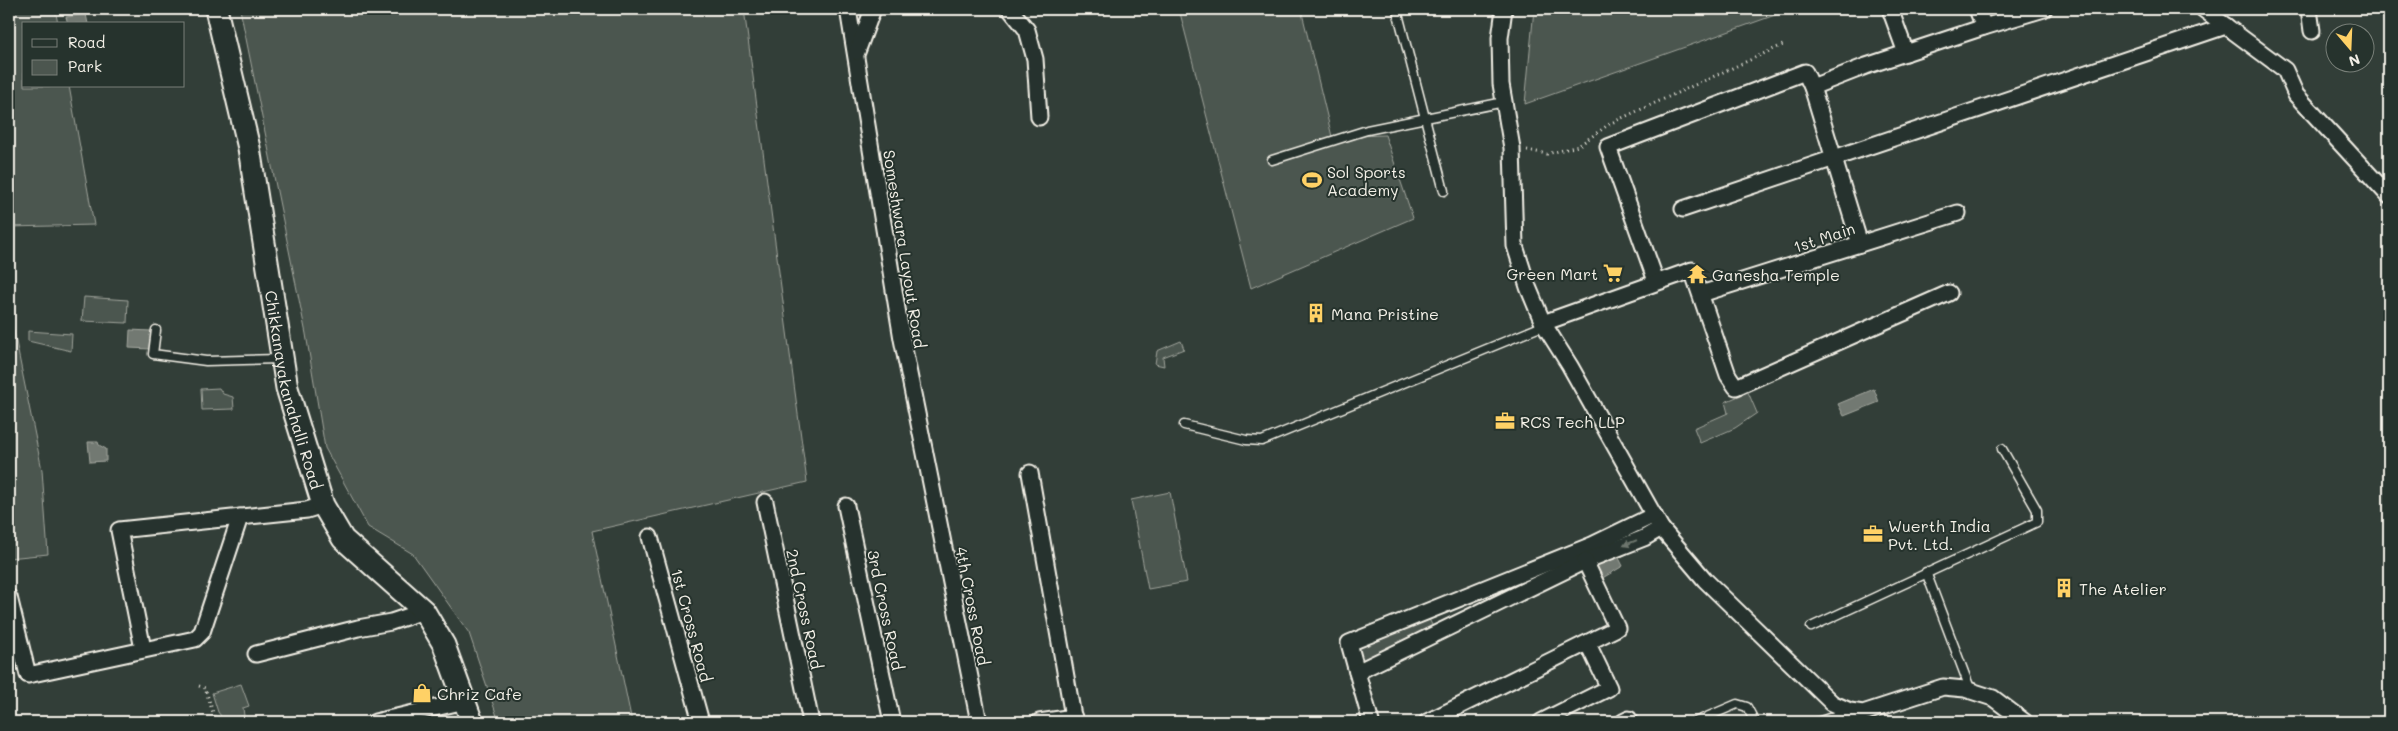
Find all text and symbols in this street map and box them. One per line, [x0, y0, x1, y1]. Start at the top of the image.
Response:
legend [22, 22, 185, 88]
north arrow [2326, 22, 2376, 72]
text: Road [68, 32, 105, 52]
text: N [2346, 50, 2363, 71]
text: Park [68, 56, 102, 76]
street label: Someshwara Layout Road [879, 148, 931, 350]
place label: Sol Sports Academy [1327, 161, 1406, 200]
sports icon: Sol Sports Academy [1301, 169, 1323, 191]
street label: 1st Main [1791, 217, 1857, 257]
supermarket icon: Green Mart [1602, 262, 1624, 284]
place label: Green Mart [1507, 263, 1598, 284]
temple icon: Ganesha Temple [1686, 263, 1708, 285]
place label: Ganesha Temple [1712, 264, 1840, 285]
street label: Chikkanayakanahalli Road [261, 289, 328, 491]
building icon: Mana Pristine [1305, 302, 1327, 324]
place label: Mana Pristine [1331, 303, 1439, 324]
office icon: RCS Tech LLP [1494, 410, 1516, 432]
place label: RCS Tech LLP [1520, 411, 1625, 432]
place label: Wuerth India Pvt. Ltd. [1888, 515, 1991, 554]
office icon: Wuerth India Pvt. Ltd. [1862, 523, 1884, 545]
one-way arrow [1622, 539, 1637, 547]
street label: 4th Cross Road [951, 545, 995, 667]
street label: 2nd Cross Road [782, 547, 828, 671]
street label: 3rd Cross Road [863, 548, 909, 672]
street label: 1st Cross Road [667, 566, 717, 684]
building icon: The Atelier [2053, 577, 2075, 599]
place label: The Atelier [2079, 578, 2167, 599]
shop icon: Chriz Cafe [411, 682, 433, 704]
place label: Chriz Cafe [437, 683, 522, 704]

